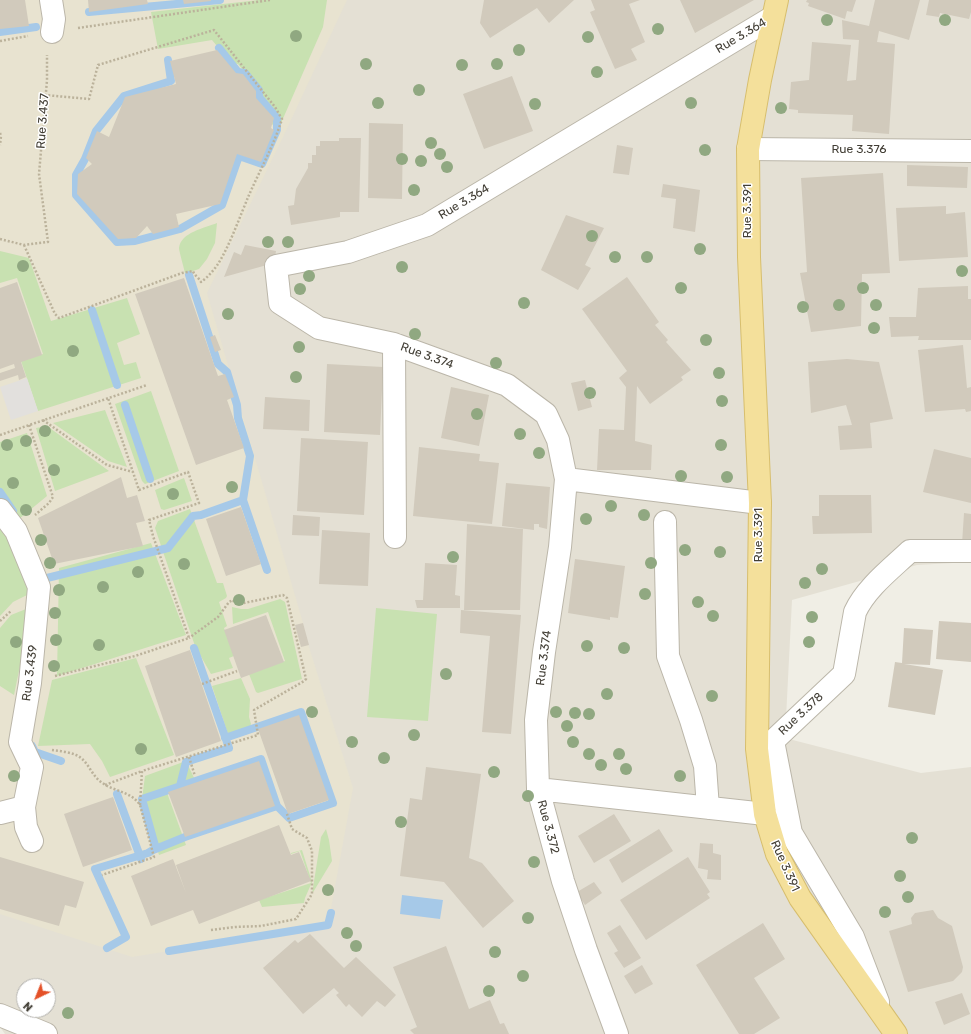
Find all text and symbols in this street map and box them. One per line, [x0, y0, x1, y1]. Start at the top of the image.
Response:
street label: Rue 3.364 [713, 15, 769, 57]
street label: Rue 3.437 [34, 93, 52, 149]
street label: Rue 3.376 [831, 143, 887, 157]
street label: Rue 3.364 [436, 181, 492, 223]
street label: Rue 3.391 [741, 184, 755, 238]
street label: Rue 3.374 [399, 340, 455, 372]
street label: Rue 3.391 [752, 508, 766, 562]
street label: Rue 3.374 [533, 630, 555, 686]
street label: Rue 3.439 [19, 644, 41, 702]
street label: Rue 3.378 [776, 690, 826, 738]
street label: Rue 3.372 [534, 798, 562, 856]
street label: Rue 3.391 [767, 838, 803, 894]
north arrow [16, 978, 56, 1018]
text: N [21, 999, 35, 1014]

